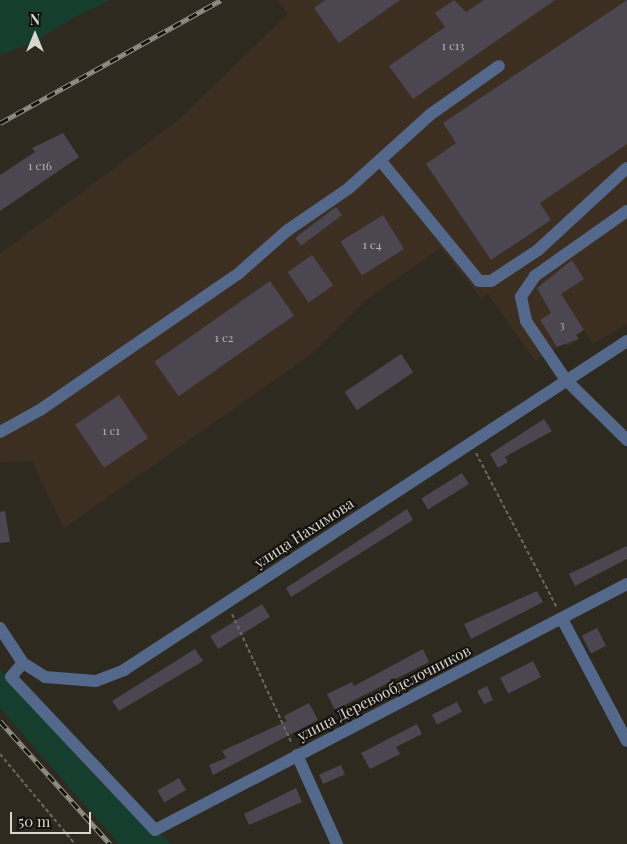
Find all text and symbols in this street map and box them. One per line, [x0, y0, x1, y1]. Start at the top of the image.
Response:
north arrow [10, 10, 60, 60]
text: N [30, 10, 40, 29]
house number: 1 с13 [442, 39, 464, 53]
house number: 1 с16 [28, 159, 52, 173]
house number: 1 с4 [362, 238, 382, 252]
house number: 3 [559, 318, 565, 332]
house number: 1 с2 [214, 331, 234, 345]
house number: 1 с1 [102, 424, 120, 438]
street label: улица Нахимова [251, 494, 357, 572]
street label: улица Деревообделочников [294, 641, 474, 745]
scale bar [12, 802, 94, 834]
text: 50 m [18, 811, 50, 831]

